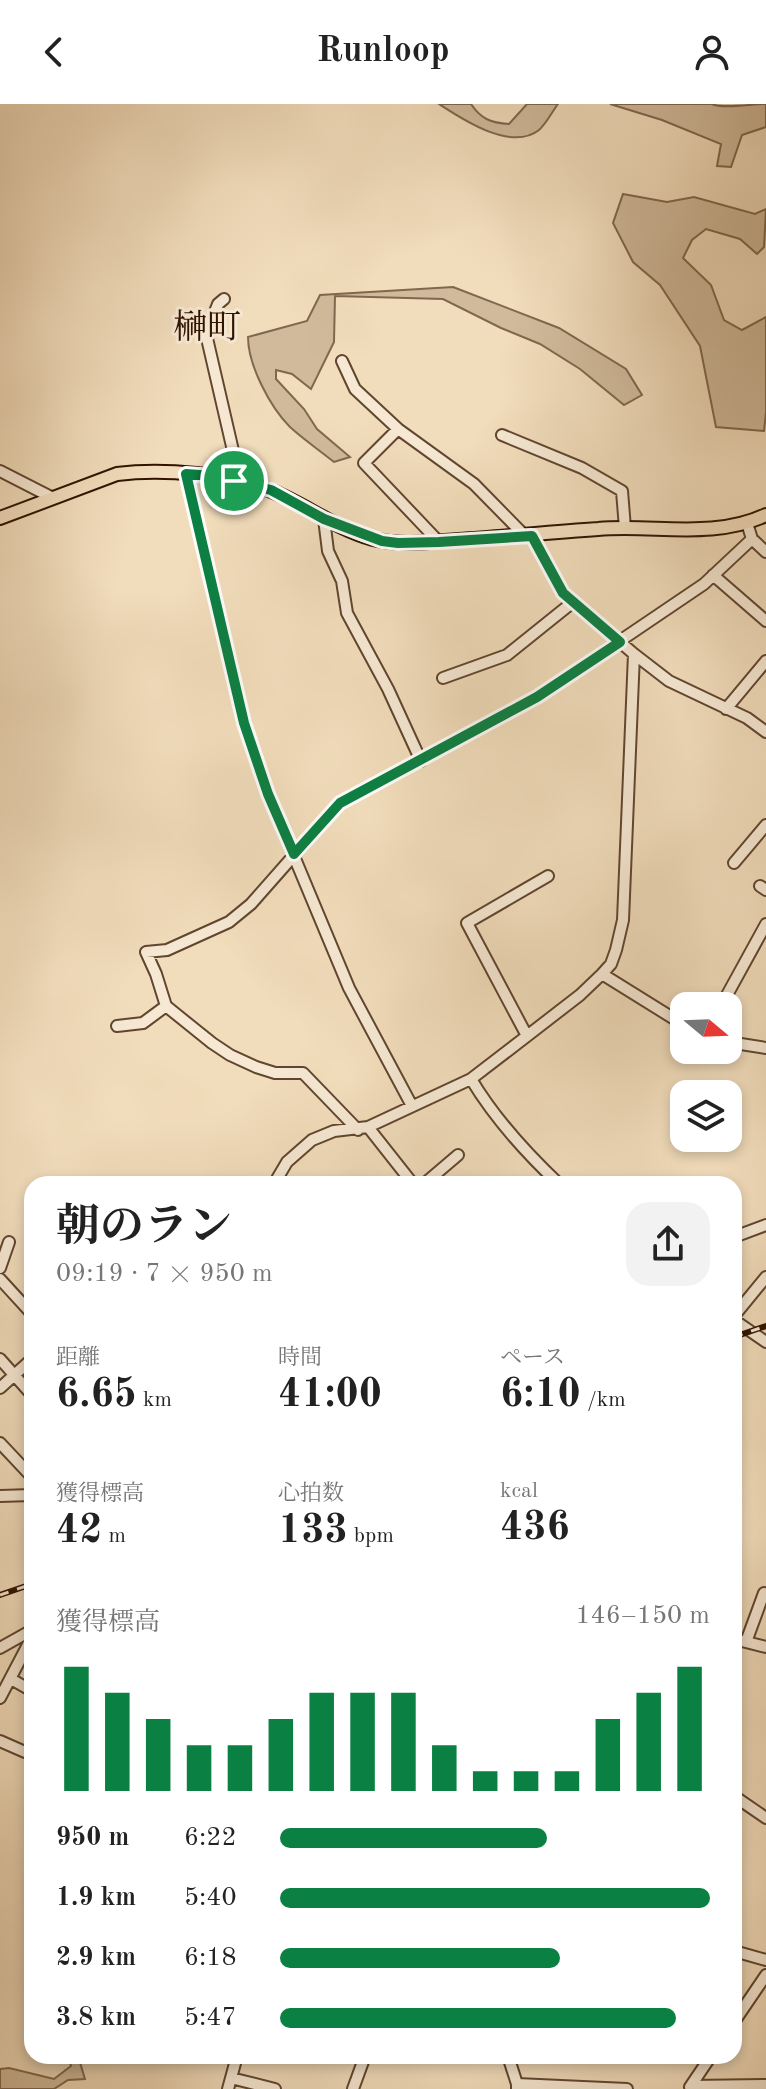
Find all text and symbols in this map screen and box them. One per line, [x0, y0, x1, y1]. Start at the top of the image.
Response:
icon: back [32, 30, 76, 74]
icon: person [690, 30, 734, 74]
text: Runloop [316, 34, 450, 70]
district label: 榊町 [173, 309, 241, 346]
pin [200, 447, 268, 515]
icon: arrive [212, 459, 256, 503]
north arrow [670, 992, 742, 1064]
map controls [670, 992, 742, 1152]
button: layers [670, 1080, 742, 1152]
button: share [626, 1202, 710, 1286]
text: 朝のラン [56, 1206, 232, 1250]
text: 09:19 · 7 × 950 m [56, 1261, 273, 1287]
text: 距離 [56, 1347, 100, 1369]
text: 時間 [278, 1347, 322, 1369]
text: ペース [500, 1347, 565, 1369]
text: 6.65 [56, 1376, 137, 1416]
text: 41:00 [278, 1376, 382, 1416]
text: 6:10 [500, 1376, 581, 1416]
text: km [137, 1389, 172, 1411]
text: /km [581, 1389, 626, 1411]
text: kcal [500, 1480, 538, 1502]
text: 獲得標高 [56, 1483, 144, 1505]
text: 心拍数 [278, 1483, 344, 1505]
text: 436 [500, 1509, 570, 1549]
text: 42 [56, 1512, 102, 1552]
text: 133 [278, 1512, 348, 1552]
text: m [102, 1525, 126, 1547]
text: bpm [348, 1525, 394, 1547]
text: 146–150 m [575, 1603, 710, 1629]
text: 獲得標高 [56, 1610, 160, 1636]
text: 950 m [56, 1825, 129, 1851]
text: 6:22 [184, 1825, 237, 1851]
text: 1.9 km [56, 1885, 136, 1911]
text: 5:40 [184, 1885, 237, 1911]
text: 2.9 km [56, 1945, 136, 1971]
text: 6:18 [184, 1945, 237, 1971]
text: 3.8 km [56, 2005, 136, 2031]
text: 5:47 [184, 2005, 237, 2031]

